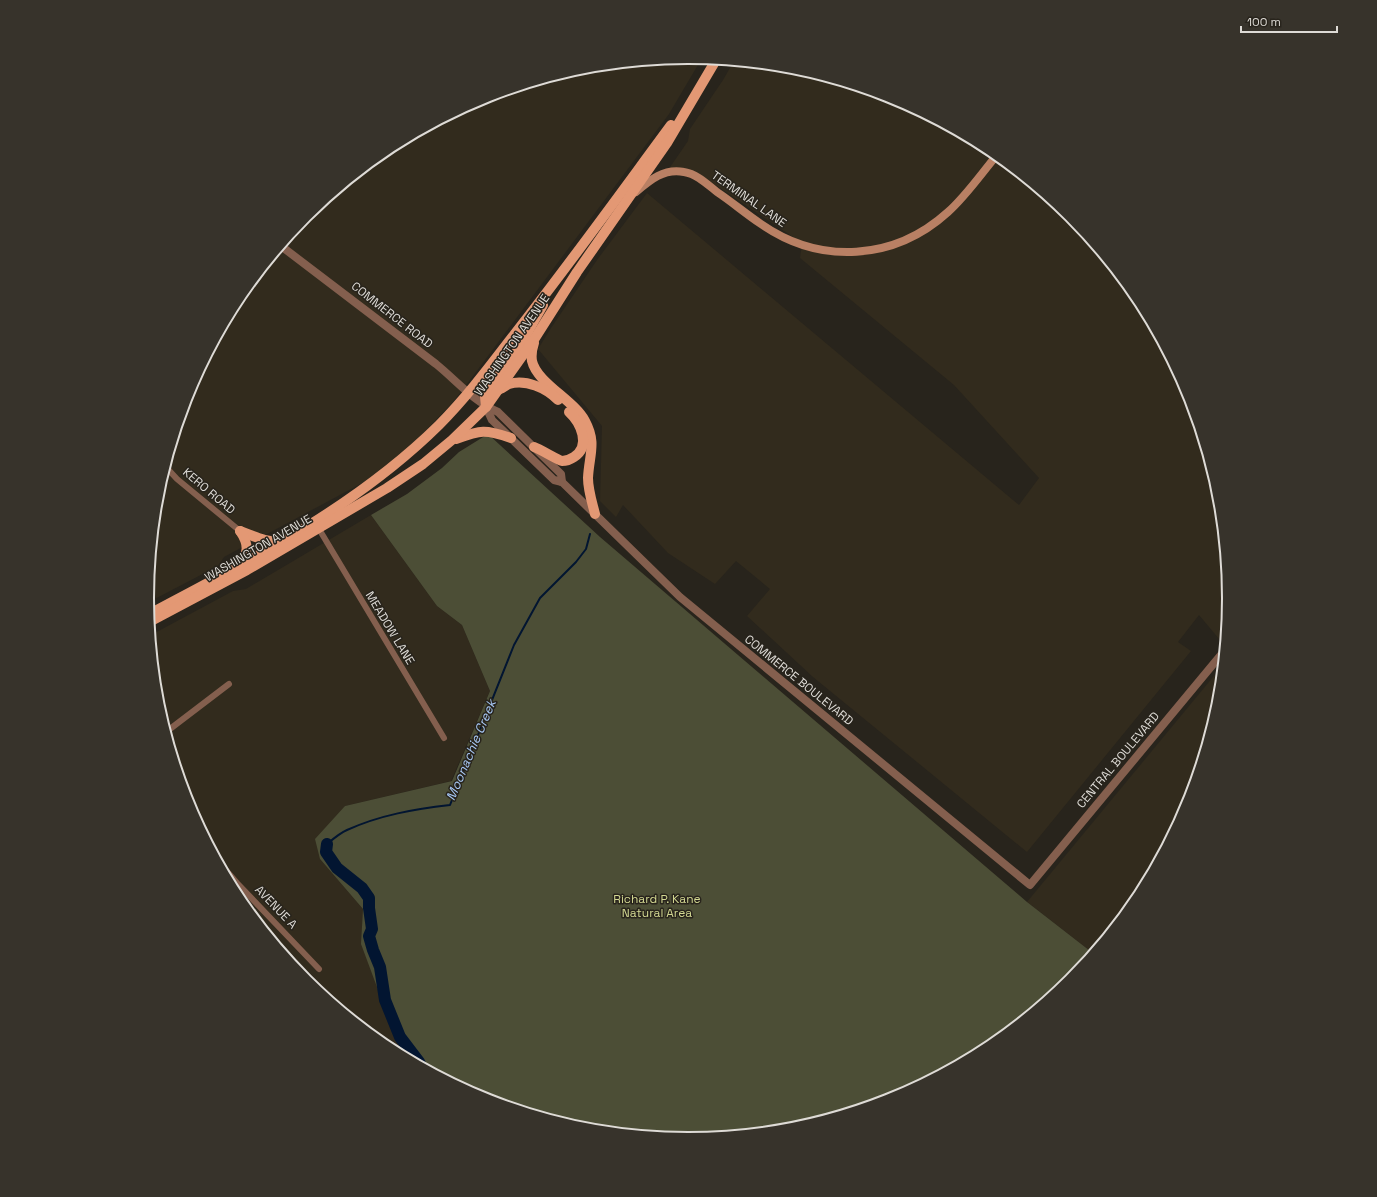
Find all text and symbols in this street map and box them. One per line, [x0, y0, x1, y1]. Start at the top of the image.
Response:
scale bar [1241, 8, 1337, 34]
text: 100 m [1247, 14, 1281, 30]
street label: TERMINAL LANE [708, 167, 790, 231]
street label: COMMERCE ROAD [348, 278, 436, 352]
street label: WASHINGTON AVENUE [471, 291, 553, 399]
street label: KERO ROAD [179, 464, 239, 518]
street label: WASHINGTON AVENUE [202, 511, 315, 585]
street label: MEADOW LANE [362, 588, 418, 668]
street label: COMMERCE BOULEVARD [741, 631, 857, 729]
water label: Moonachie Creek [442, 695, 501, 803]
street label: CENTRAL BOULEVARD [1073, 708, 1163, 812]
street label: AVENUE A [251, 882, 301, 932]
park label: Richard P. Kane Natural Area [613, 891, 701, 921]

